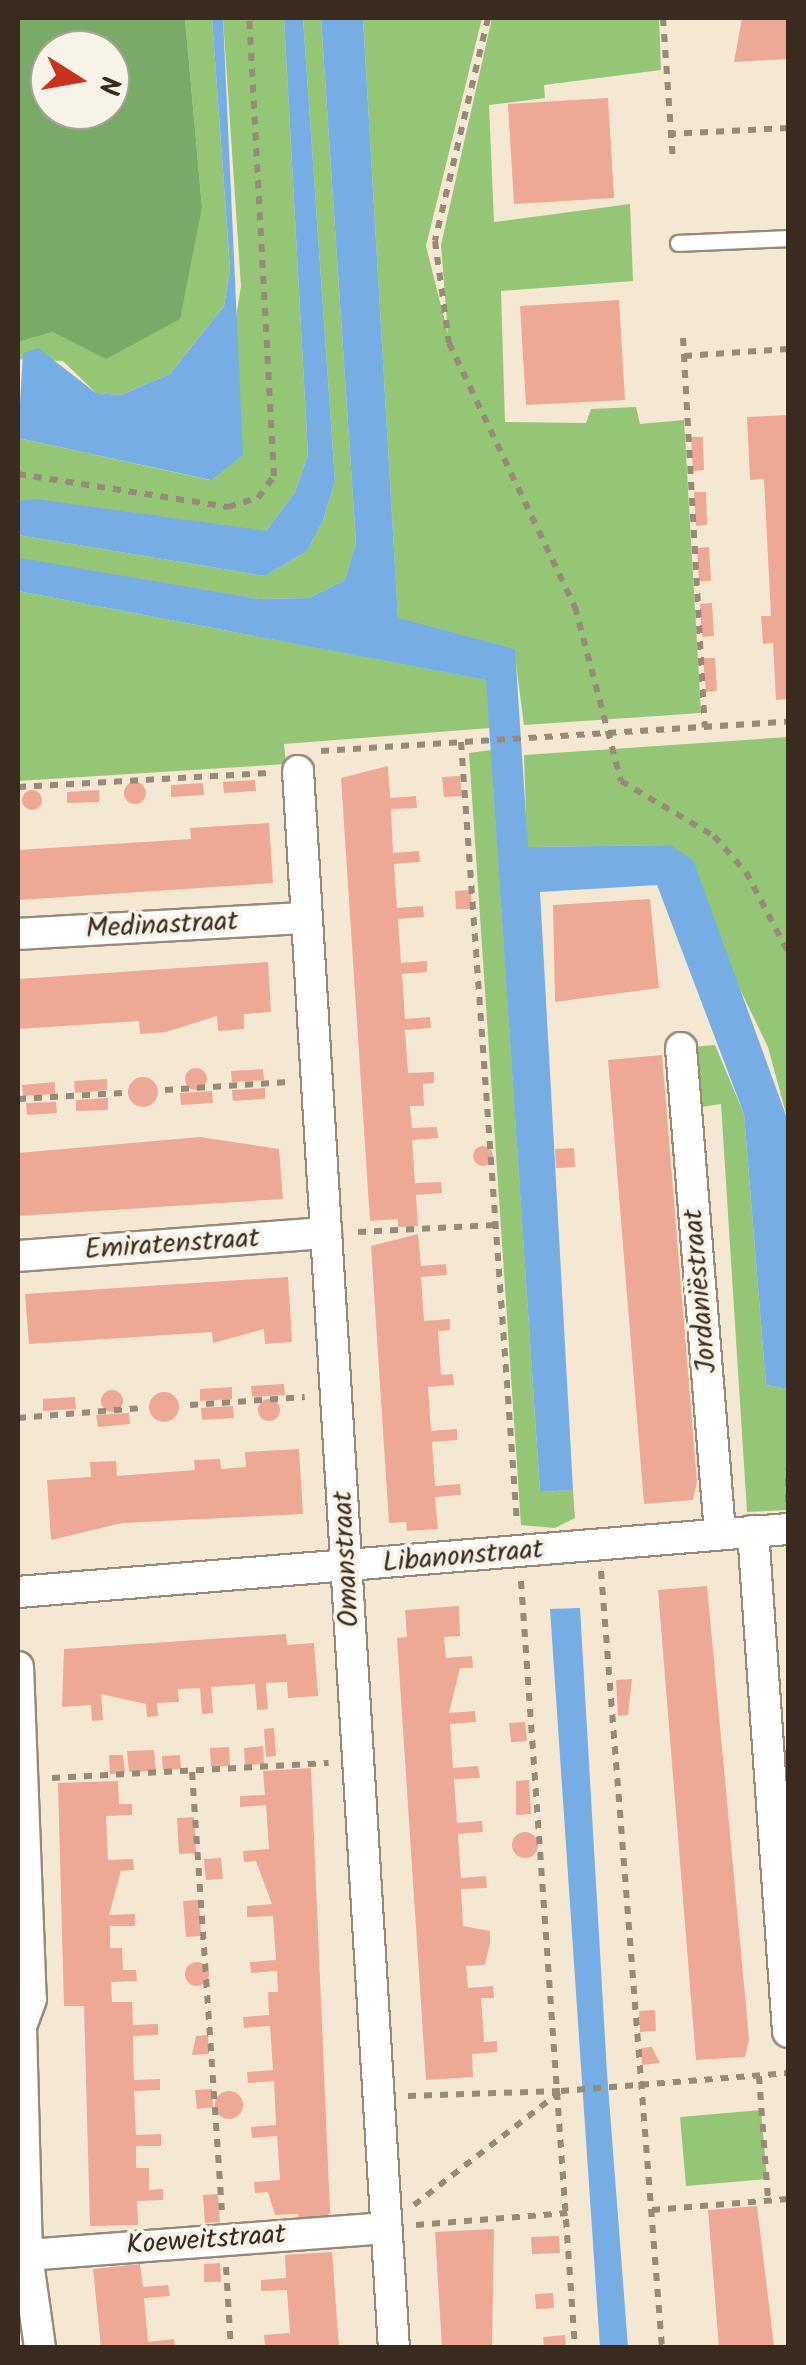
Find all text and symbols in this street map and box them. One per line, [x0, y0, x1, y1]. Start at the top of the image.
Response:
north arrow [30, 30, 130, 130]
text: N [84, 72, 132, 98]
street label: Medinastraat [85, 905, 239, 947]
street label: Jordaniëstraat [677, 1207, 725, 1375]
street label: Emiratenstraat [83, 1222, 261, 1268]
street label: Omanstraat [327, 1490, 367, 1628]
street label: Libanonstraat [381, 1533, 545, 1581]
street label: Koeweitstraat [125, 2219, 287, 2263]

